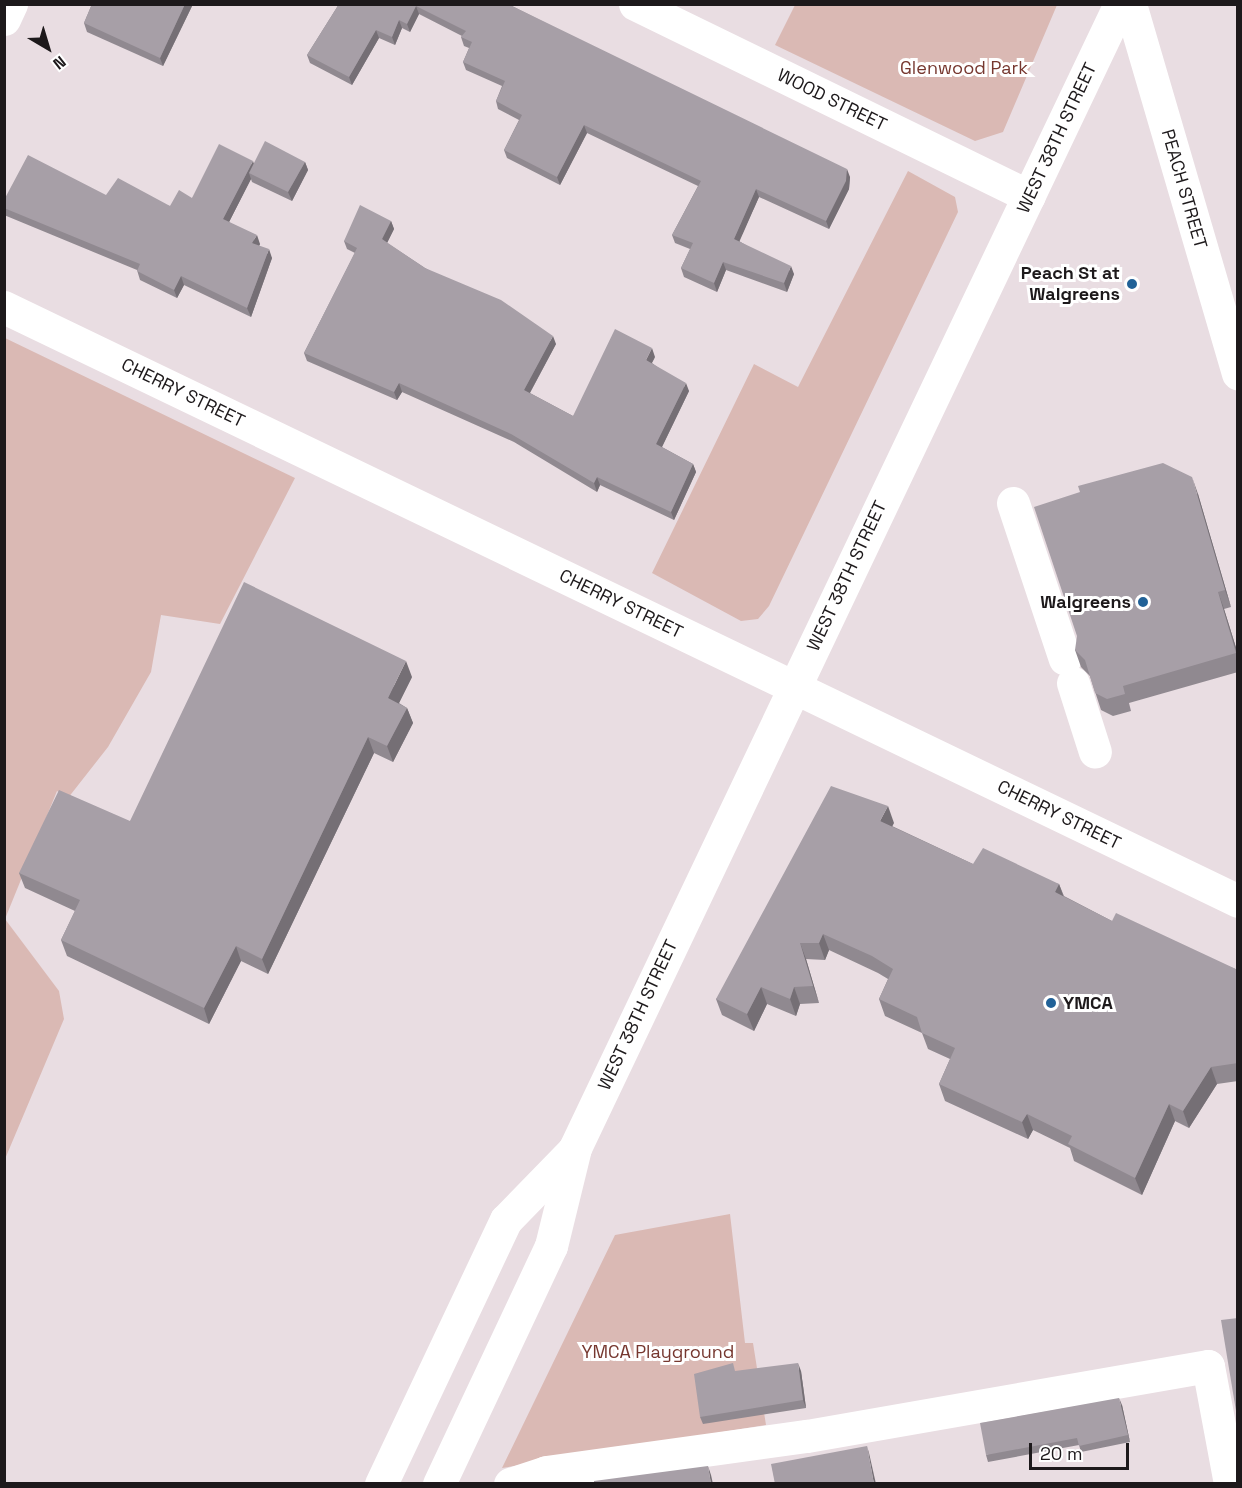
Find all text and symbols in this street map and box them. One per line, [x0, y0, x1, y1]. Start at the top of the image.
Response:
north arrow [18, 18, 78, 78]
text: N [49, 51, 70, 74]
park label: Glenwood Park [900, 57, 1028, 79]
street label: WEST 38TH STREET [1013, 59, 1101, 217]
street label: WOOD STREET [774, 64, 890, 136]
street label: PEACH STREET [1157, 127, 1211, 251]
place label: Peach St at Walgreens [1021, 263, 1120, 306]
marker: Peach St at Walgreens [1125, 277, 1139, 291]
street label: CHERRY STREET [118, 354, 248, 432]
street label: WEST 38TH STREET [803, 497, 891, 655]
street label: CHERRY STREET [556, 565, 686, 643]
place label: Walgreens [1040, 591, 1131, 613]
marker: Walgreens [1136, 595, 1150, 609]
street label: CHERRY STREET [994, 776, 1124, 854]
street label: WEST 38TH STREET [594, 936, 682, 1094]
place label: YMCA [1063, 992, 1113, 1014]
marker: YMCA [1044, 996, 1058, 1010]
park label: YMCA Playground [581, 1341, 735, 1363]
scale bar [1032, 1431, 1132, 1469]
text: 20 m [1040, 1442, 1083, 1465]

